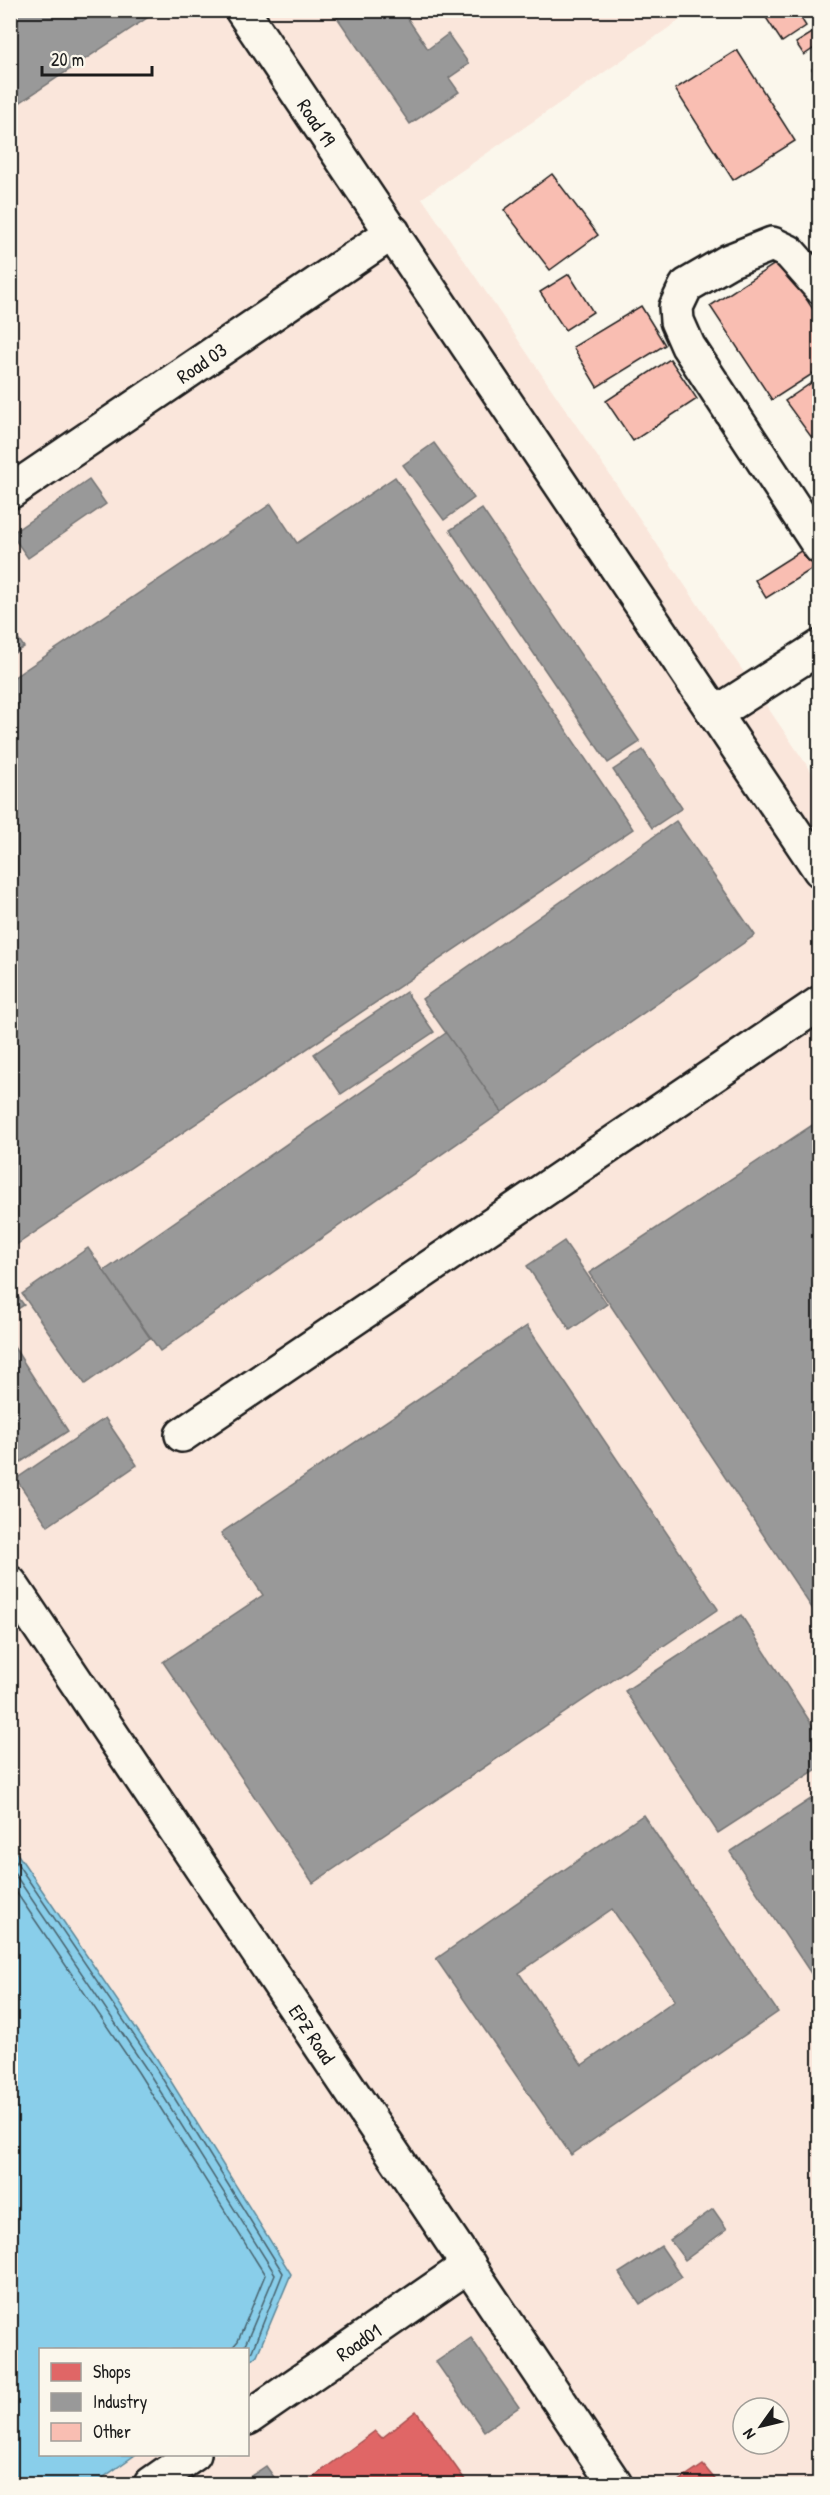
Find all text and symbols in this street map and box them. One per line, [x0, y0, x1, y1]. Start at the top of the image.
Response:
scale bar [42, 39, 152, 77]
text: 20 m [51, 47, 84, 72]
street label: Road 19 [292, 93, 343, 151]
street label: Road 03 [171, 336, 232, 389]
street label: EPZ Road [283, 1999, 342, 2069]
street label: Road01 [330, 2317, 386, 2367]
legend [39, 2348, 249, 2456]
text: Shops [93, 2359, 131, 2384]
text: Industry [93, 2389, 148, 2414]
north arrow [731, 2396, 791, 2456]
text: Other [93, 2419, 131, 2444]
text: N [737, 2424, 760, 2444]

